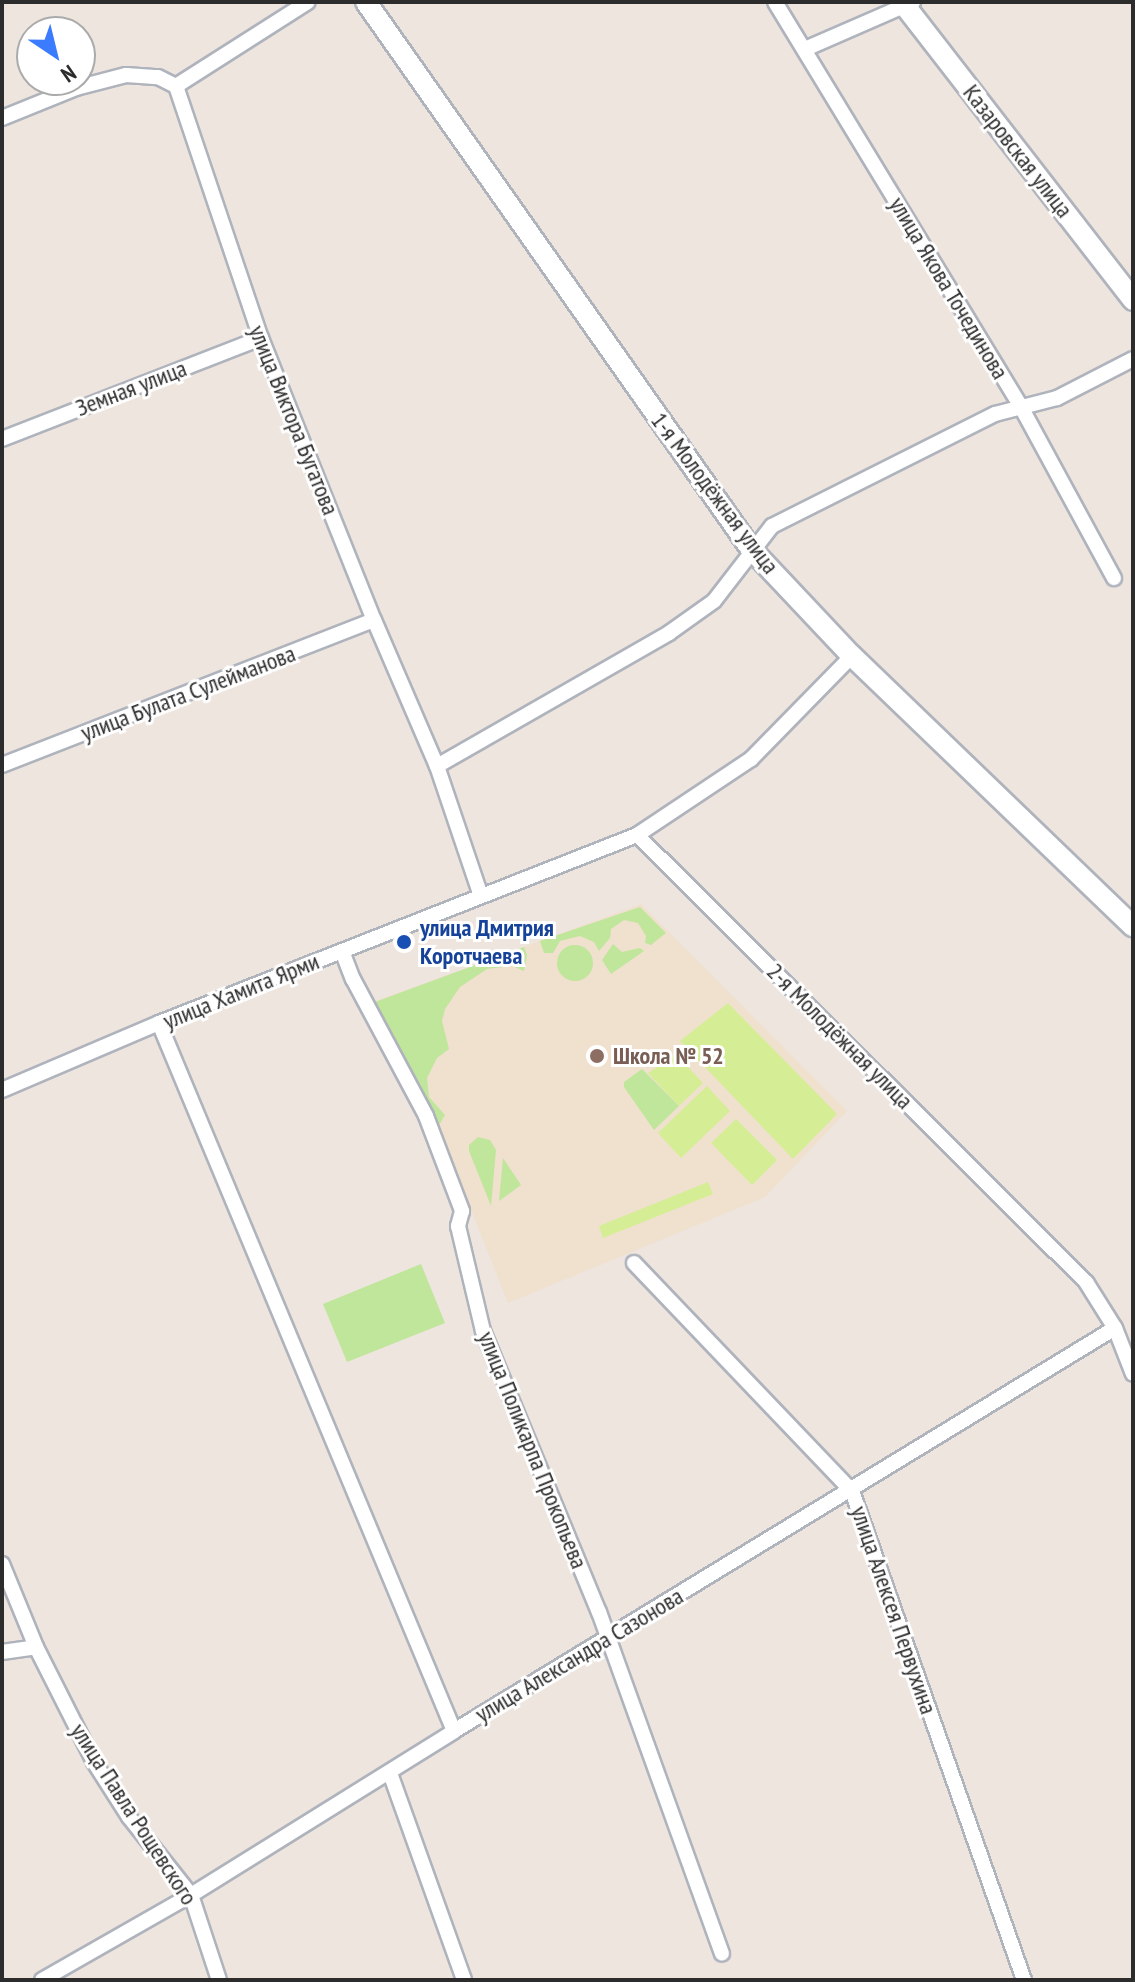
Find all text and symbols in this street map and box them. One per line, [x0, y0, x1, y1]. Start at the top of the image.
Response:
north arrow [16, 16, 96, 96]
text: N [56, 59, 82, 89]
street label: Казаровская улица [957, 79, 1079, 223]
street label: улица Якова Точединова [883, 191, 1015, 385]
street label: улица Виктора Бугатова [243, 321, 345, 519]
street label: Земная улица [71, 354, 191, 422]
street label: 1-я Молодёжная улица [645, 407, 785, 579]
street label: улица Булата Сулейманова [77, 639, 299, 747]
place label: улица Дмитрия Коротчаева [420, 914, 554, 970]
marker: улица Дмитрия Коротчаева [395, 933, 413, 951]
street label: улица Хамита Ярми [159, 947, 323, 1035]
street label: 2-я Молодёжная улица [761, 957, 919, 1115]
place label: Школа № 52 [613, 1042, 724, 1070]
marker: Школа № 52 [588, 1047, 606, 1065]
street label: улица Поликарпа Прокопьева [472, 1327, 594, 1573]
street label: улица Алексея Первухина [845, 1502, 943, 1718]
street label: улица Александра Сазонова [470, 1581, 688, 1729]
street label: улица Павла Рощевского [65, 1718, 203, 1910]

